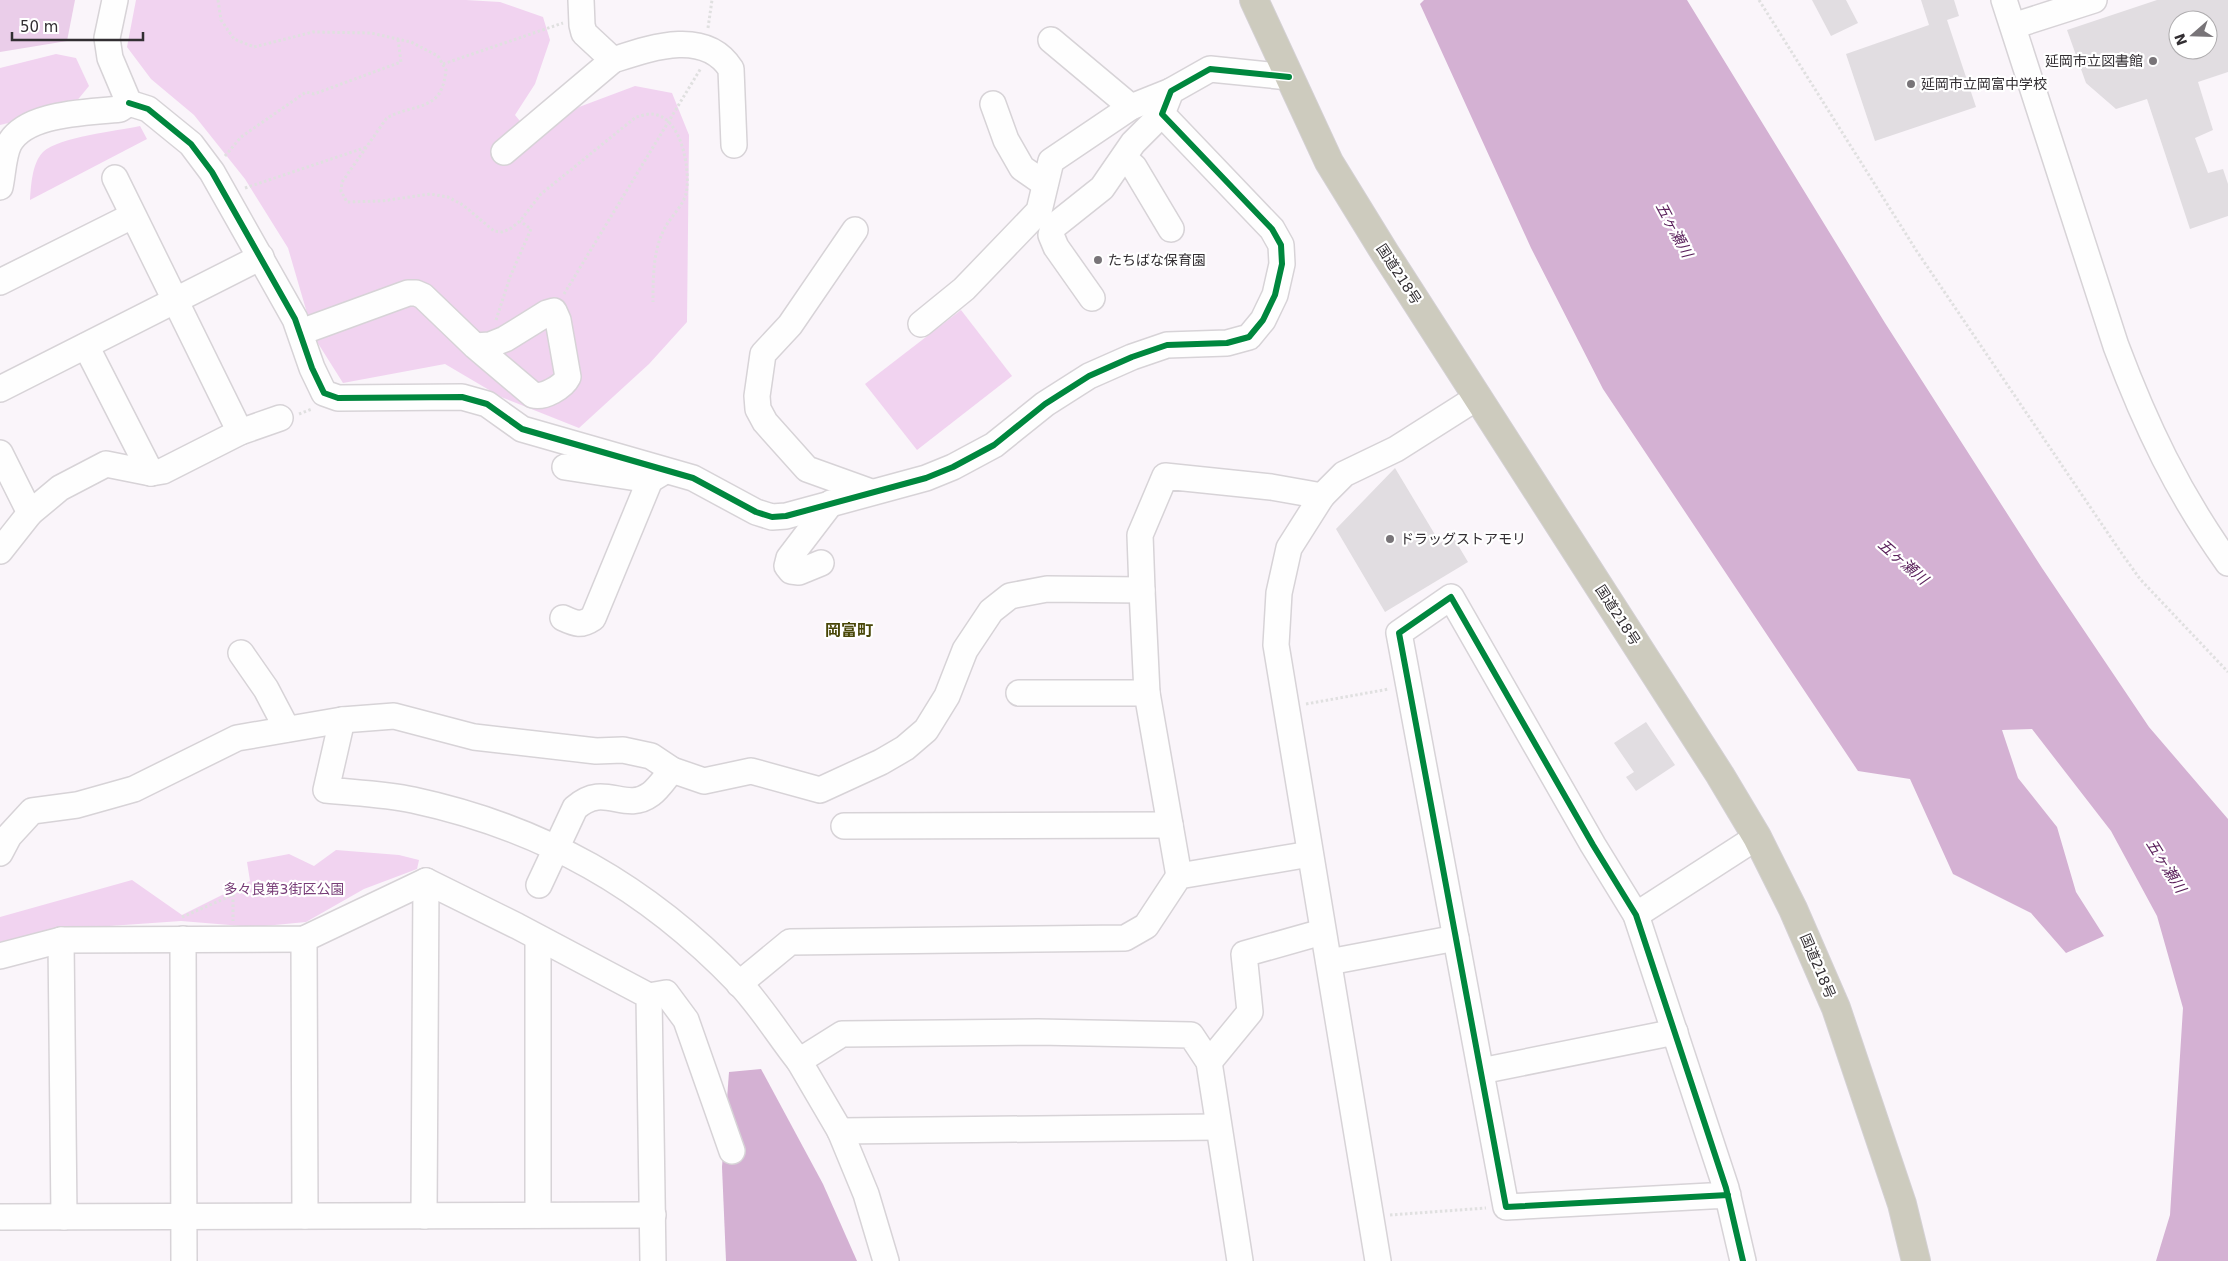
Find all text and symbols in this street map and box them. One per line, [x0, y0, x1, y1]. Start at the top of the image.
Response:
scale bar [12, 10, 144, 42]
north arrow [2168, 10, 2218, 60]
text: 50 m [20, 18, 58, 36]
text: N [2171, 31, 2190, 48]
place label: 延岡市立図書館 [2045, 53, 2143, 69]
marker: 延岡市立図書館 [2147, 55, 2159, 67]
place label: 延岡市立岡富中学校 [1921, 76, 2047, 92]
marker: 延岡市立岡富中学校 [1905, 78, 1917, 90]
water label: 五ヶ瀬川 [1652, 199, 1697, 262]
street label: 国道218号 [1374, 241, 1424, 307]
place label: たちばな保育園 [1108, 252, 1206, 268]
marker: たちばな保育園 [1092, 254, 1104, 266]
place label: ドラッグストアモリ [1400, 531, 1526, 547]
marker: ドラッグストアモリ [1384, 533, 1396, 545]
water label: 五ヶ瀬川 [1874, 536, 1933, 590]
street label: 国道218号 [1593, 582, 1643, 648]
district label: 岡富町 [825, 621, 873, 640]
water label: 五ヶ瀬川 [2142, 836, 2191, 898]
park label: 多々良第3街区公園 [224, 881, 344, 897]
street label: 国道218号 [1797, 931, 1839, 1001]

